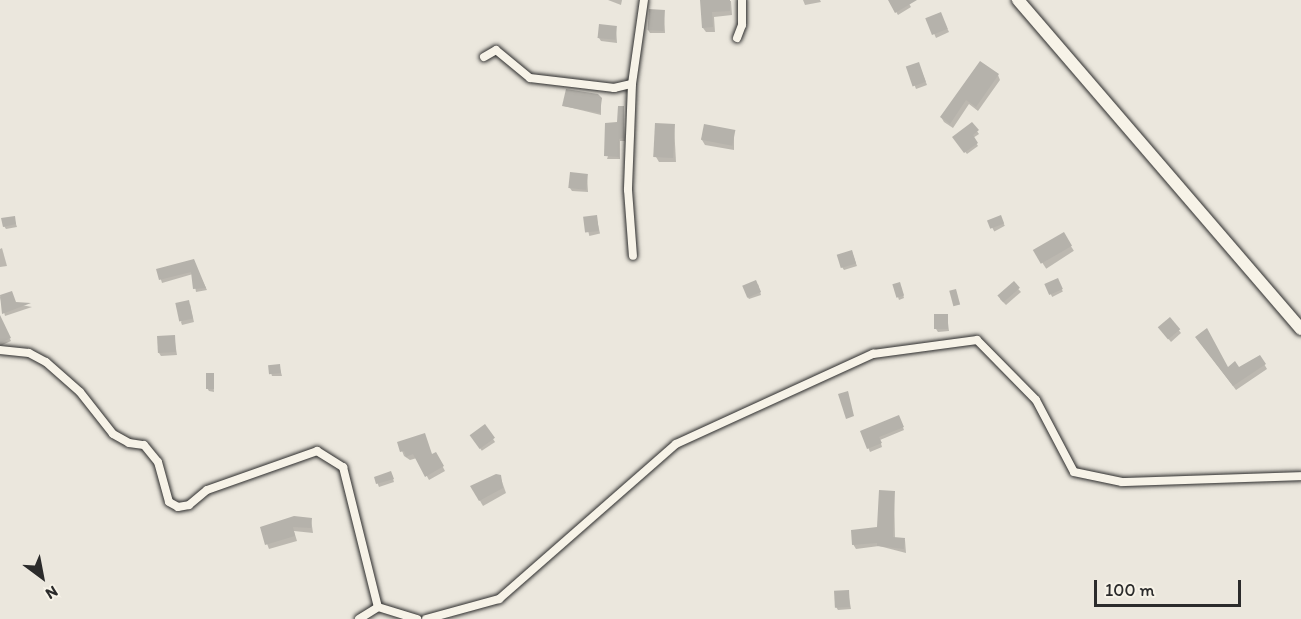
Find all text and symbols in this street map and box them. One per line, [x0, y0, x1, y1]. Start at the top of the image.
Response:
north arrow [12, 547, 72, 607]
scale bar [1097, 568, 1244, 606]
text: 100 m [1105, 579, 1155, 601]
text: N [42, 582, 61, 604]

